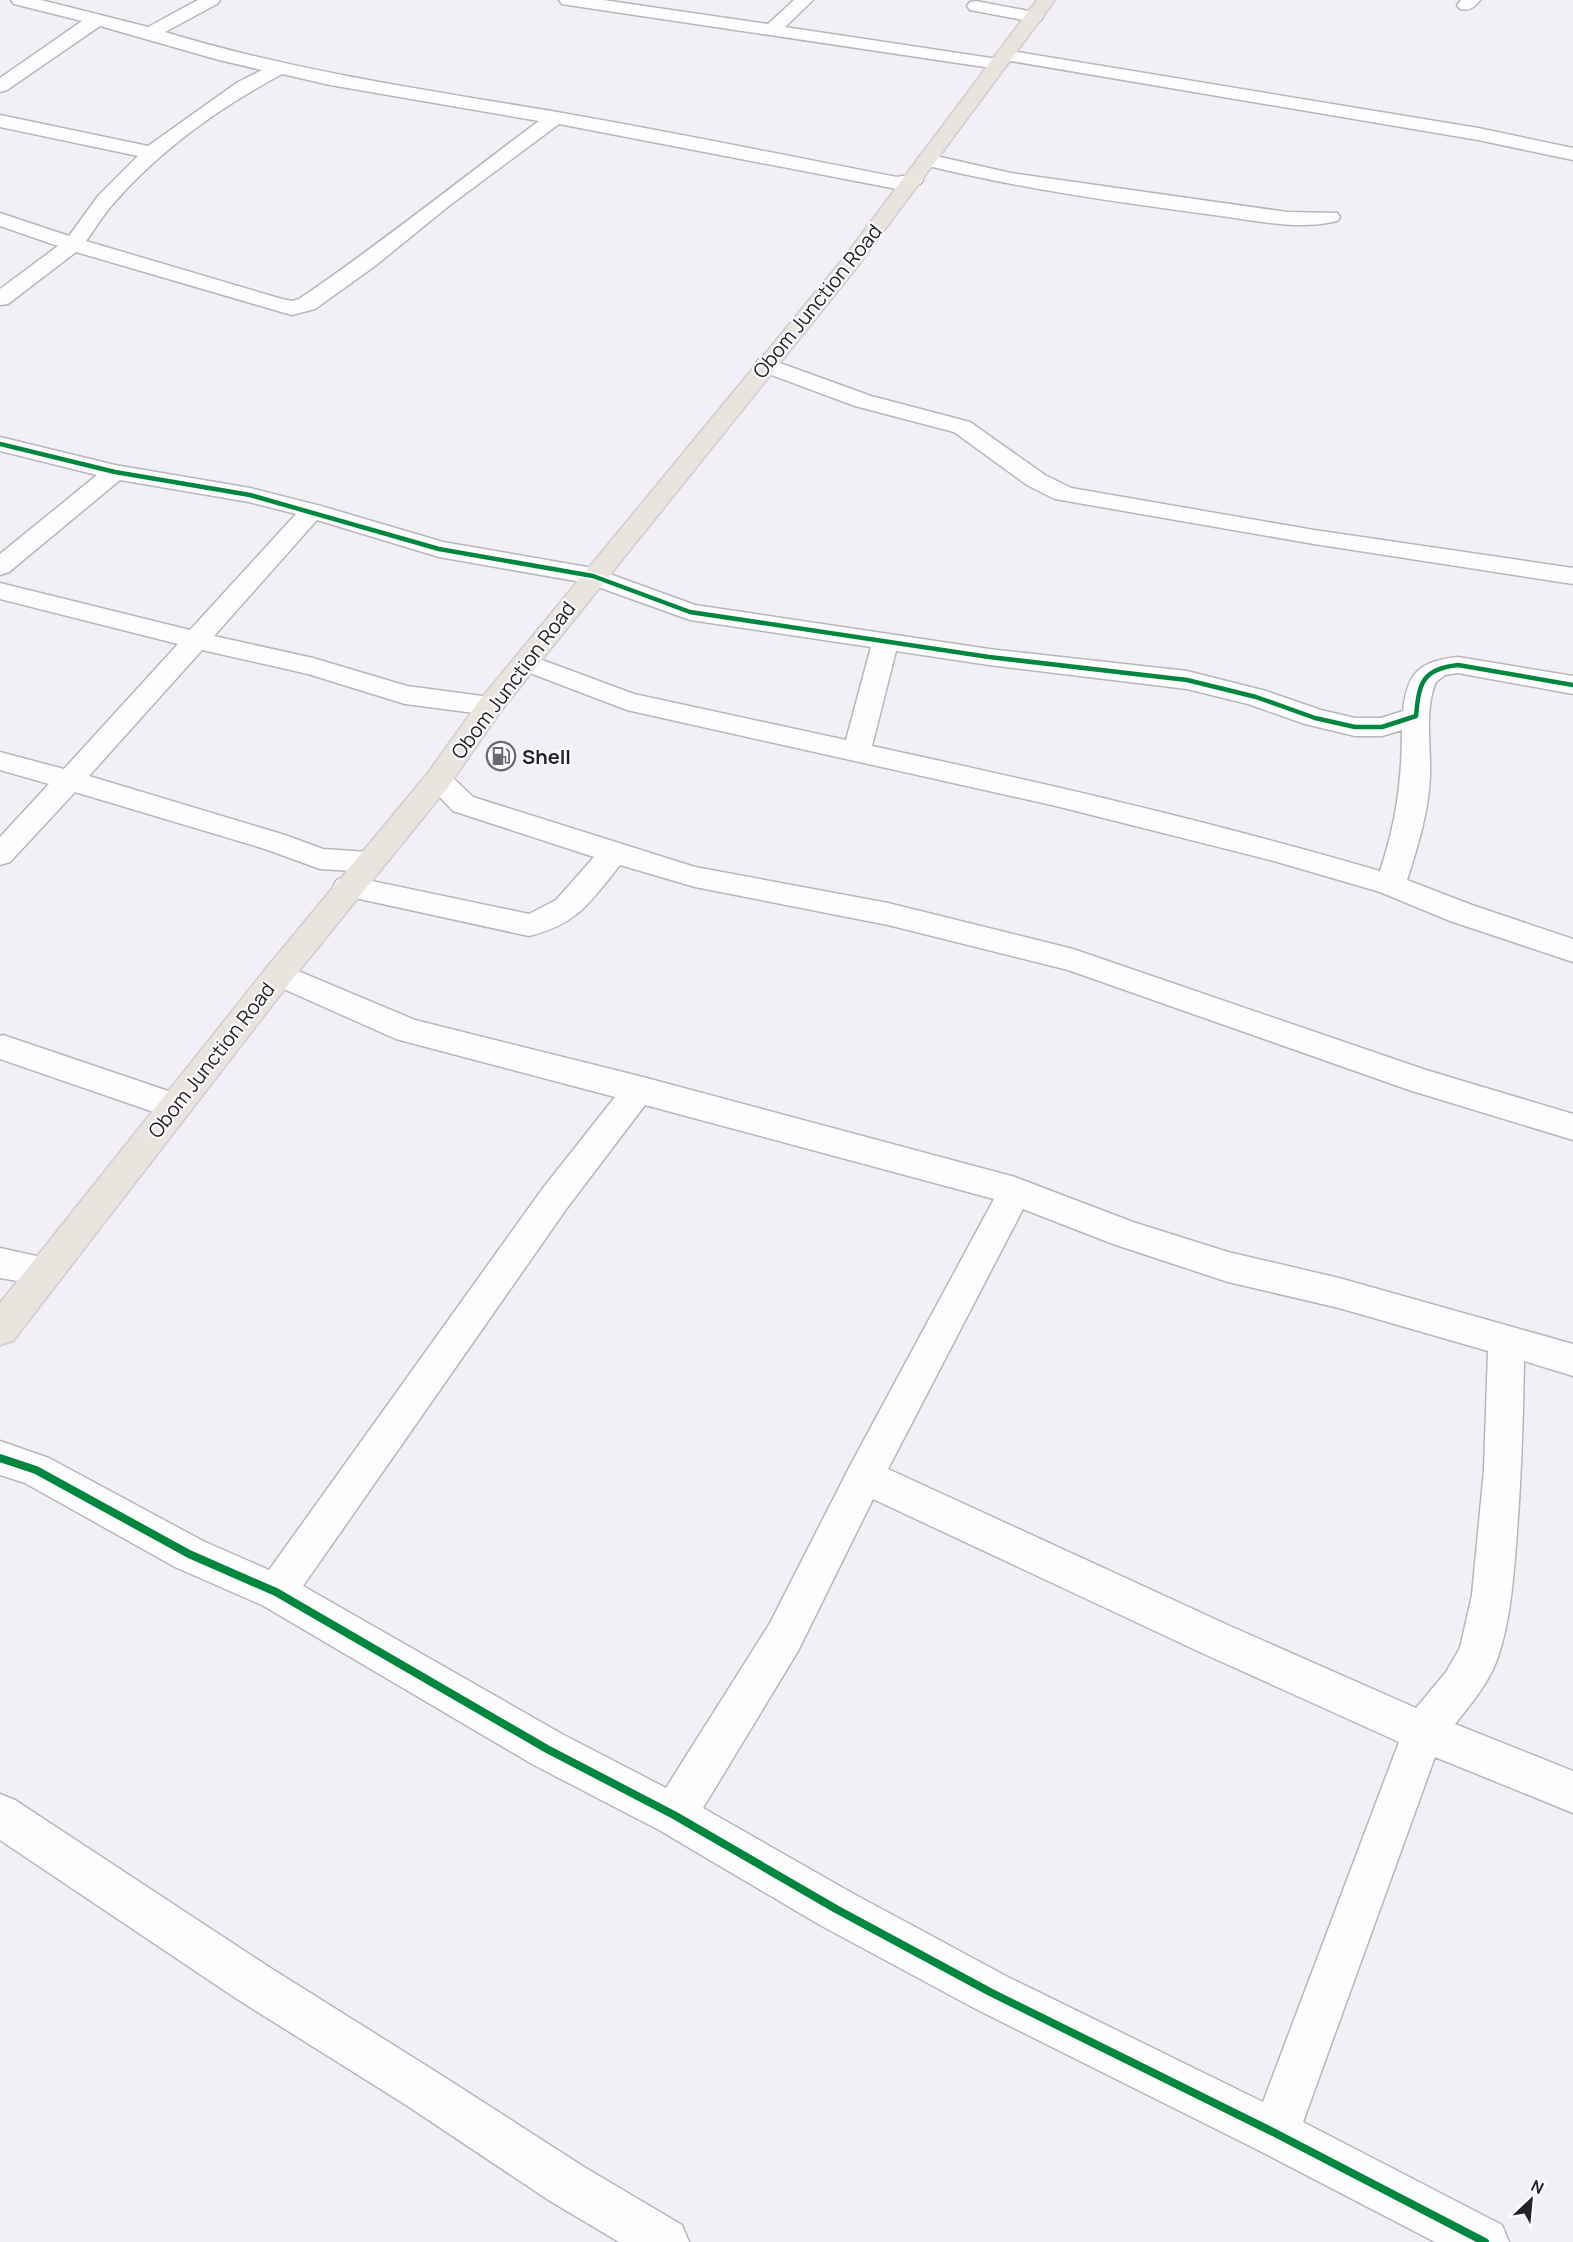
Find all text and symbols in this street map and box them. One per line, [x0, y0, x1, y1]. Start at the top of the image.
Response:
street label: Obom Junction Road [746, 218, 888, 384]
street label: Obom Junction Road [445, 596, 581, 764]
fuel station icon: Shell [485, 740, 517, 772]
place label: Shell [522, 743, 571, 770]
street label: Obom Junction Road [142, 976, 280, 1144]
north arrow [1501, 2170, 1561, 2230]
text: N [1528, 2174, 1548, 2199]

